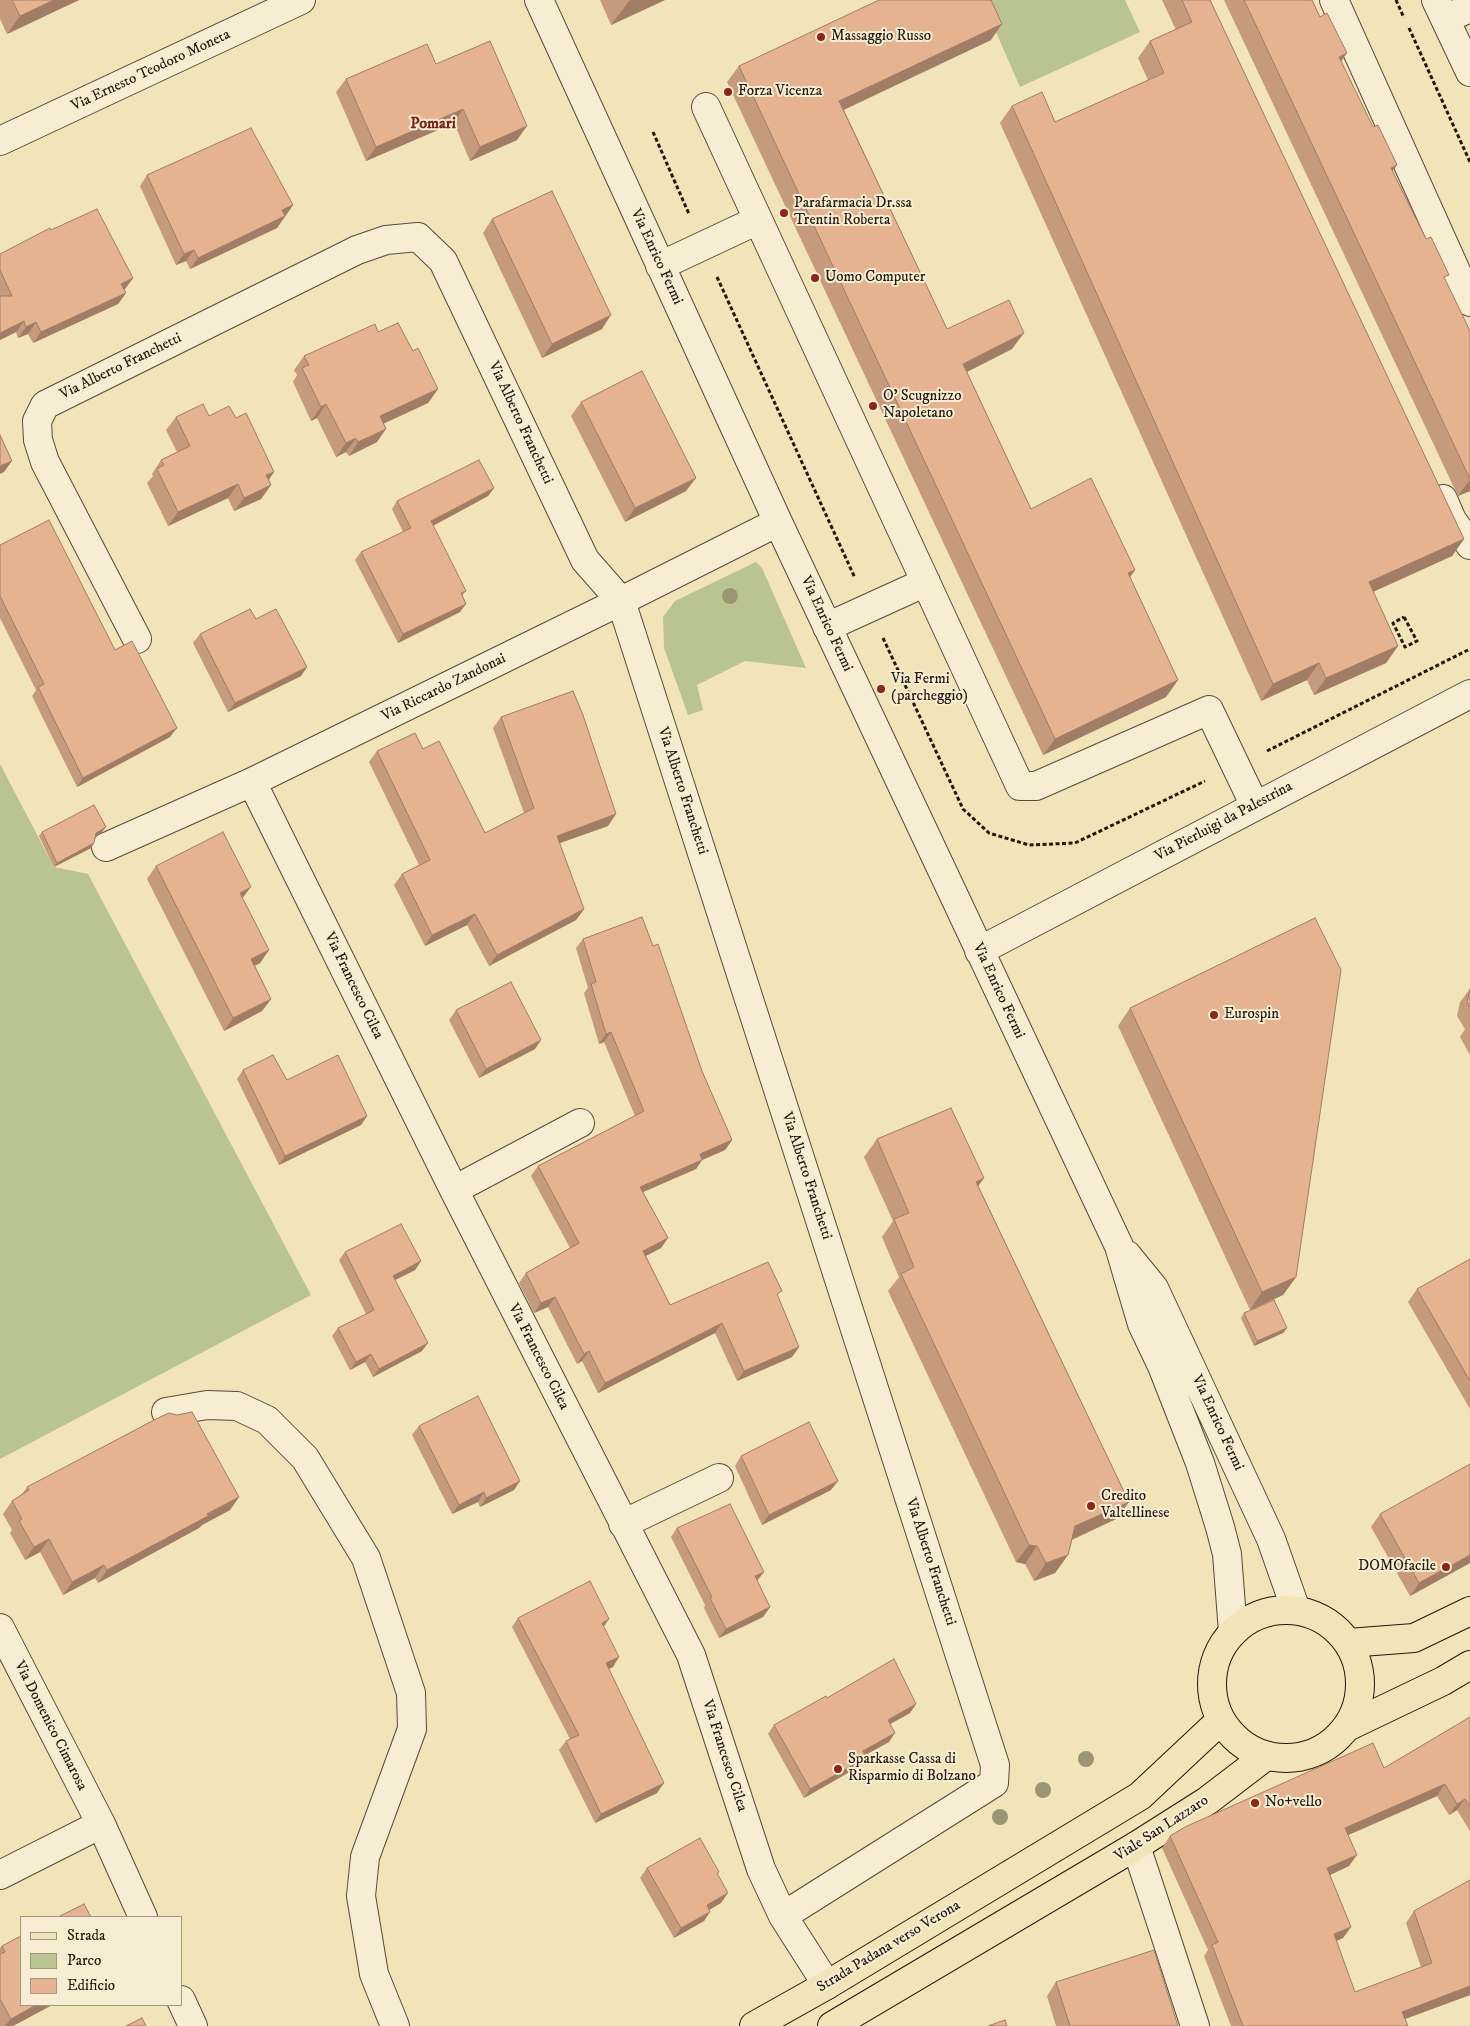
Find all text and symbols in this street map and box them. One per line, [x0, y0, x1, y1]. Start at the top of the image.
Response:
street label: Via Ernesto Teodoro Moneta [69, 26, 233, 116]
place label: Massaggio Russo [831, 28, 931, 46]
marker: Massaggio Russo [815, 31, 827, 43]
place label: Forza Vicenza [738, 83, 822, 101]
marker: Forza Vicenza [722, 86, 734, 98]
district label: Pomari [410, 115, 456, 135]
place label: Parafarmacia Dr.ssa Trentin Roberta [794, 195, 912, 230]
street label: Via Enrico Fermi [626, 206, 686, 308]
marker: Parafarmacia Dr.ssa Trentin Roberta [778, 207, 790, 219]
place label: Uomo Computer [825, 269, 925, 287]
marker: Uomo Computer [809, 272, 821, 284]
street label: Via Alberto Franchetti [57, 330, 185, 404]
street label: Via Alberto Franchetti [484, 359, 556, 487]
place label: O' Scugnizzo Napoletano [883, 388, 962, 423]
marker: O' Scugnizzo Napoletano [867, 400, 879, 412]
street label: Via Enrico Fermi [796, 573, 856, 675]
street label: Via Riccardo Zandonai [379, 650, 509, 726]
place label: Via Fermi (parcheggio) [891, 671, 968, 706]
marker: Via Fermi (parcheggio) [875, 683, 887, 695]
street label: Via Alberto Franchetti [653, 725, 711, 857]
street label: Via Pierluigi da Palestrina [1152, 778, 1296, 866]
street label: Via Francesco Cilea [319, 930, 387, 1042]
street label: Via Enrico Fermi [968, 940, 1028, 1042]
place label: Eurospin [1224, 1006, 1279, 1024]
marker: Eurospin [1208, 1009, 1220, 1021]
street label: Via Alberto Franchetti [777, 1110, 835, 1242]
street label: Via Francesco Cilea [504, 1301, 572, 1413]
street label: Via Enrico Fermi [1187, 1372, 1247, 1474]
place label: Credito Valtellinese [1101, 1488, 1169, 1523]
street label: Via Alberto Franchetti [901, 1496, 959, 1628]
marker: Credito Valtellinese [1085, 1500, 1097, 1512]
place label: DOMOfacile [1358, 1558, 1436, 1576]
marker: DOMOfacile [1440, 1561, 1452, 1573]
street label: Via Domenico Cimarosa [9, 1658, 91, 1794]
street label: Via Francesco Cilea [697, 1698, 751, 1814]
place label: Sparkasse Cassa di Risparmio di Bolzano [848, 1751, 976, 1786]
marker: Sparkasse Cassa di Risparmio di Bolzano [832, 1763, 844, 1775]
street label: Viale San Lazzaro [1112, 1792, 1212, 1866]
place label: No+vello [1265, 1794, 1322, 1812]
marker: No+vello [1249, 1797, 1261, 1809]
street label: Strada Padana verso Verona [814, 1897, 964, 1997]
legend [20, 1916, 182, 2006]
text: Strada [67, 1926, 105, 1945]
text: Parco [67, 1951, 101, 1970]
text: Edificio [67, 1976, 115, 1995]

